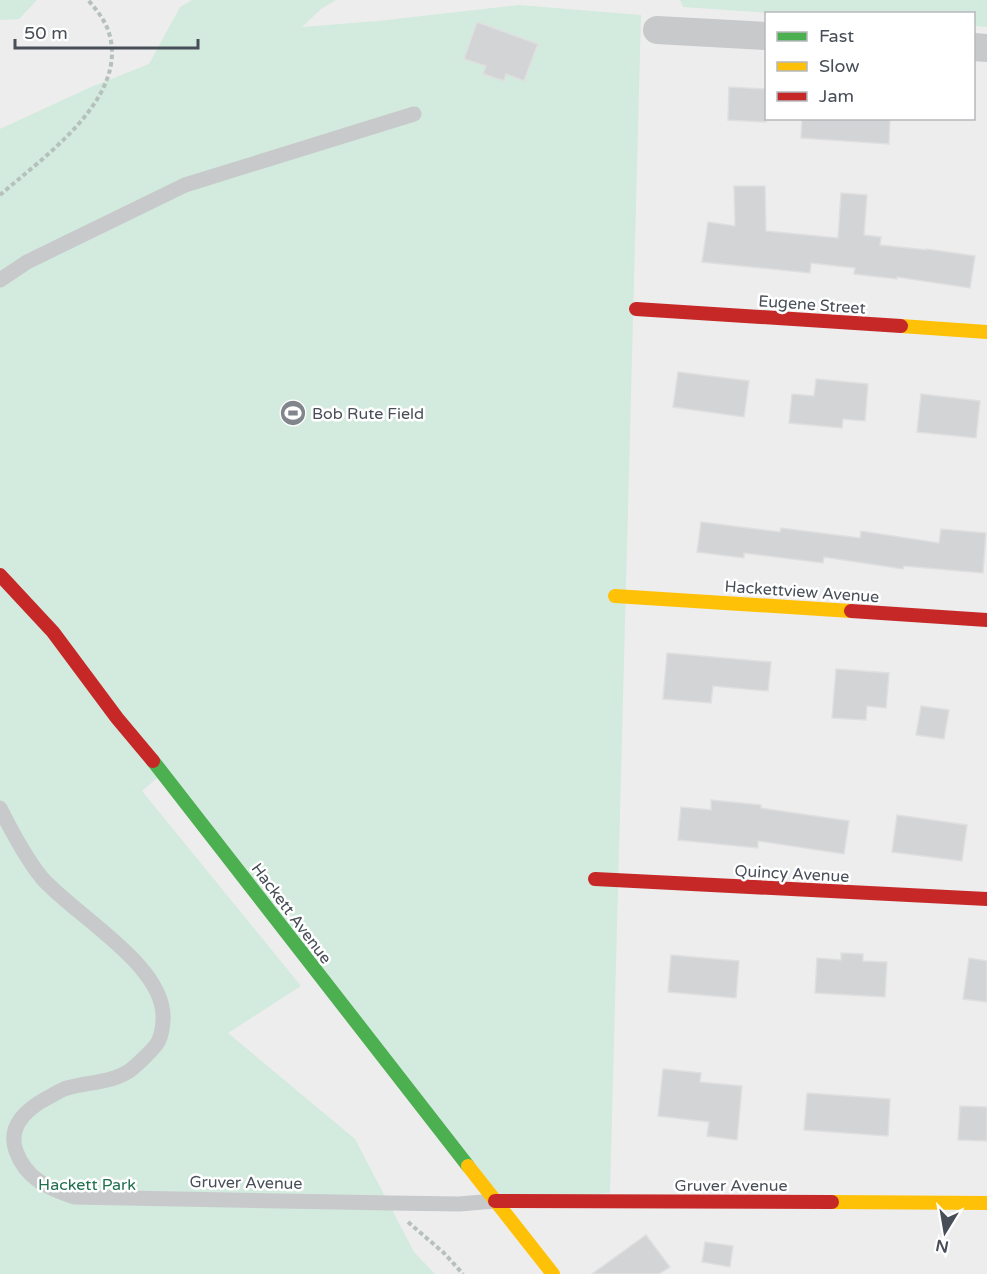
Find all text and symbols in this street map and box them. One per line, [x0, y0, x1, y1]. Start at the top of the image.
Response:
scale bar [15, 12, 198, 50]
legend [765, 12, 975, 120]
text: 50 m [24, 22, 68, 44]
text: Fast [819, 25, 854, 47]
text: Slow [819, 55, 860, 77]
text: Jam [819, 85, 854, 107]
street label: Eugene Street [758, 291, 866, 319]
sports icon: Bob Rute Field [278, 398, 308, 428]
place label: Bob Rute Field [312, 404, 424, 424]
street label: Hackettview Avenue [724, 577, 880, 607]
street label: Hackett Avenue [247, 859, 336, 968]
street label: Quincy Avenue [734, 861, 850, 887]
street label: Gruver Avenue [189, 1172, 303, 1194]
park label: Hackett Park [38, 1175, 136, 1195]
street label: Gruver Avenue [675, 1176, 787, 1196]
north arrow [915, 1202, 975, 1262]
text: N [934, 1235, 951, 1257]

